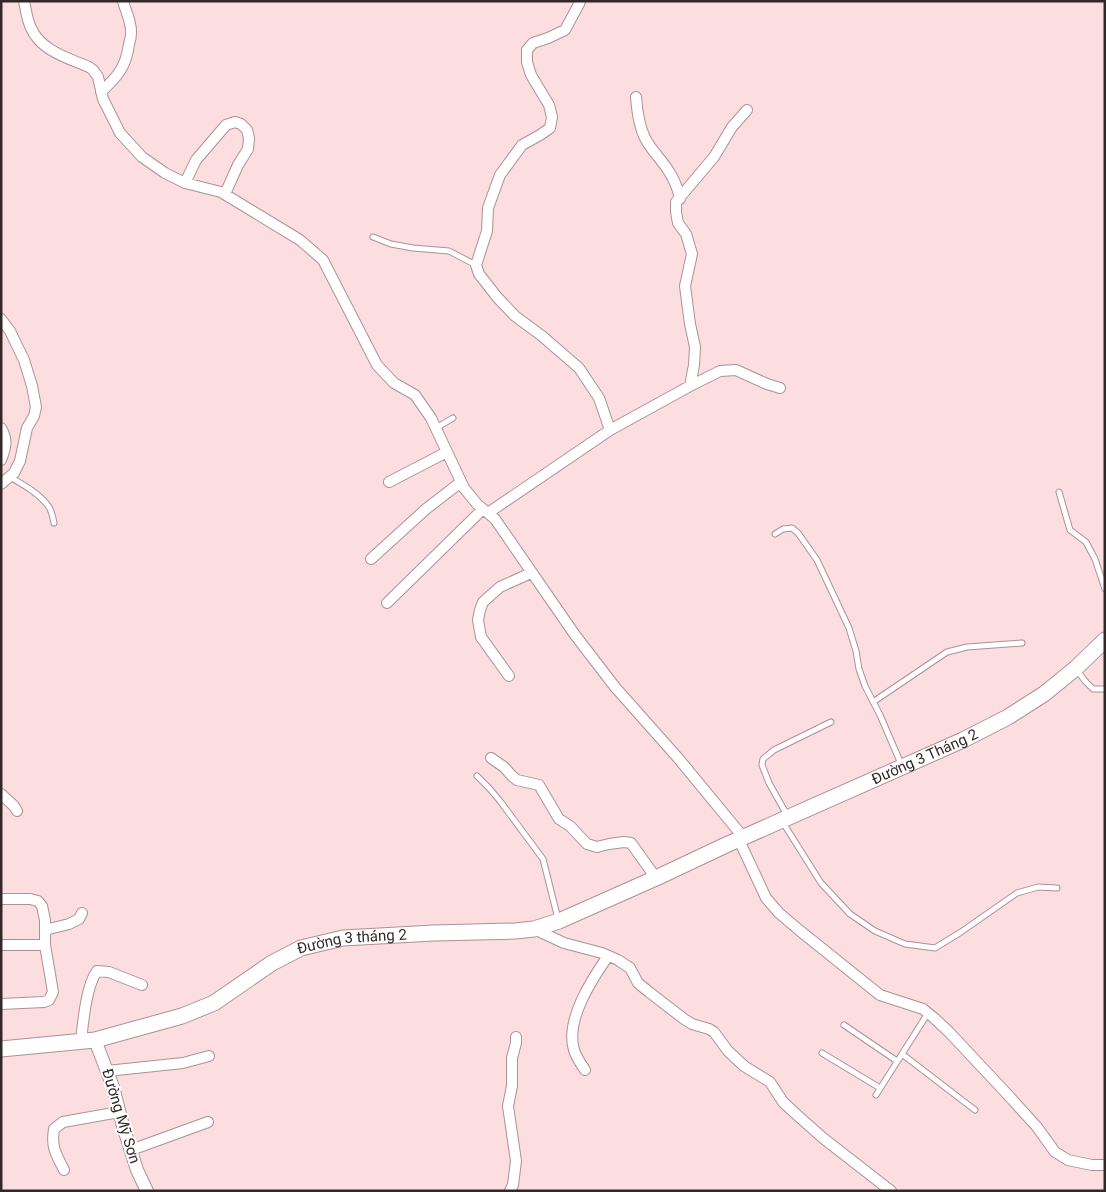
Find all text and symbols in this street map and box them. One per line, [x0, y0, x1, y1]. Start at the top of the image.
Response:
street label: Đường 3 Tháng 2 [869, 725, 981, 788]
street label: Đường 3 tháng 2 [295, 926, 407, 958]
street label: Đường Mỹ Sơn [98, 1066, 144, 1166]

